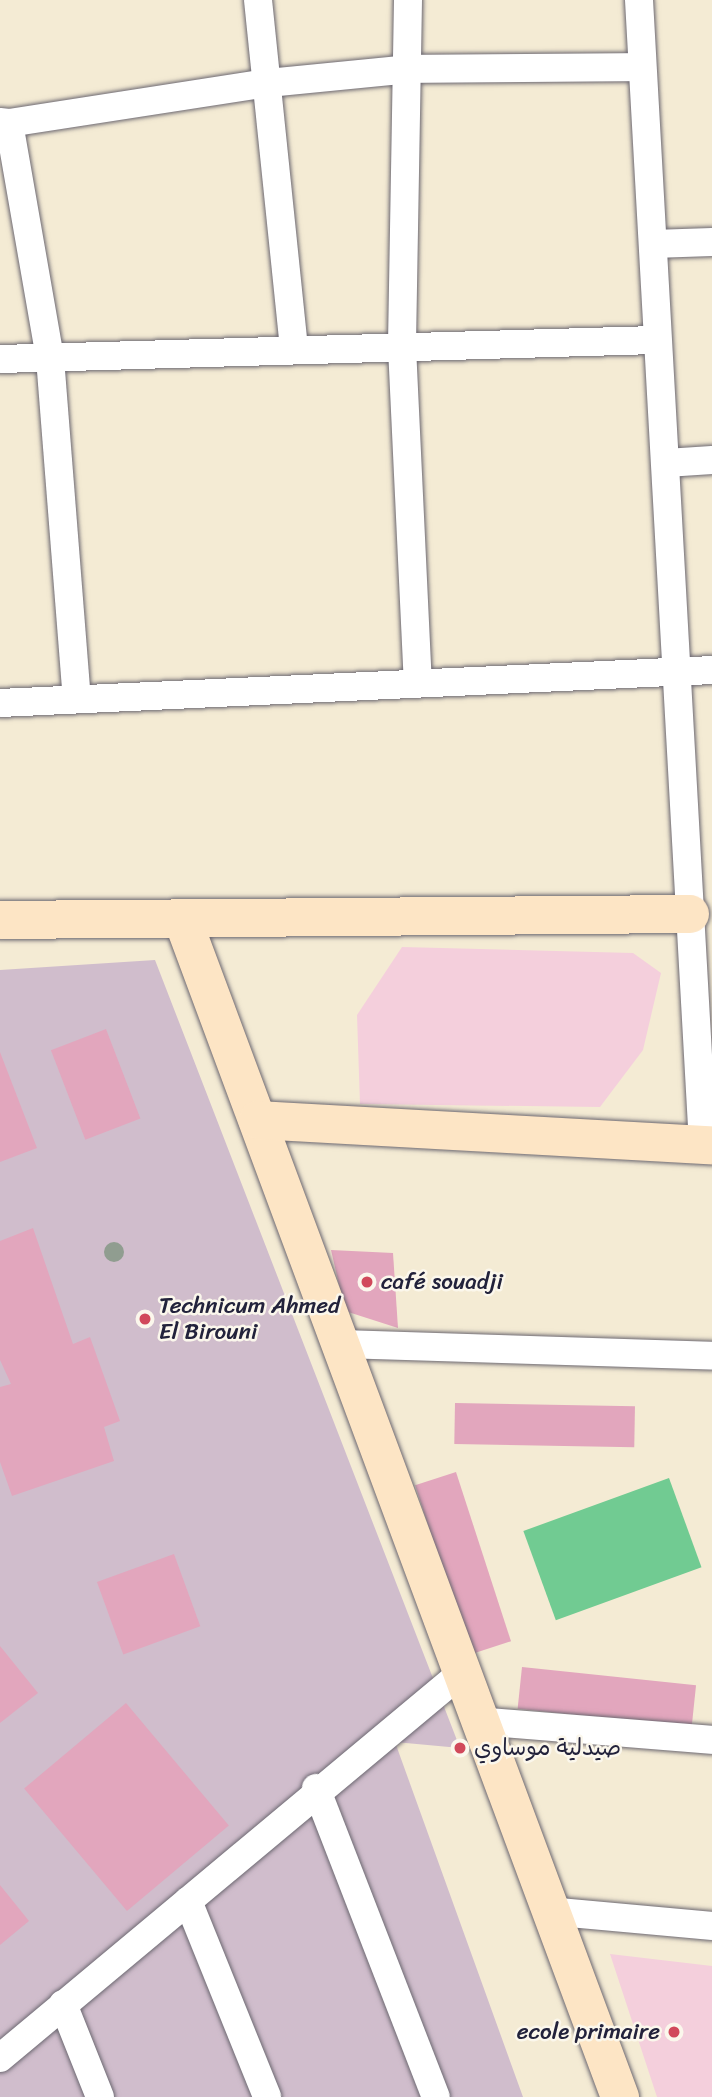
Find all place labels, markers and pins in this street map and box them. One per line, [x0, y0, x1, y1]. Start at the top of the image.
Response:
place label: café souadji [381, 1268, 503, 1296]
marker: café souadji [359, 1274, 375, 1290]
place label: Technicum Ahmed El Birouni [159, 1292, 340, 1346]
marker: Technicum Ahmed El Birouni [137, 1311, 153, 1327]
place label: صيدلية موساوي [474, 1734, 621, 1762]
marker: صيدلية موساوي [452, 1740, 468, 1756]
place label: ecole primaire [517, 2018, 660, 2046]
marker: ecole primaire [666, 2024, 682, 2040]

